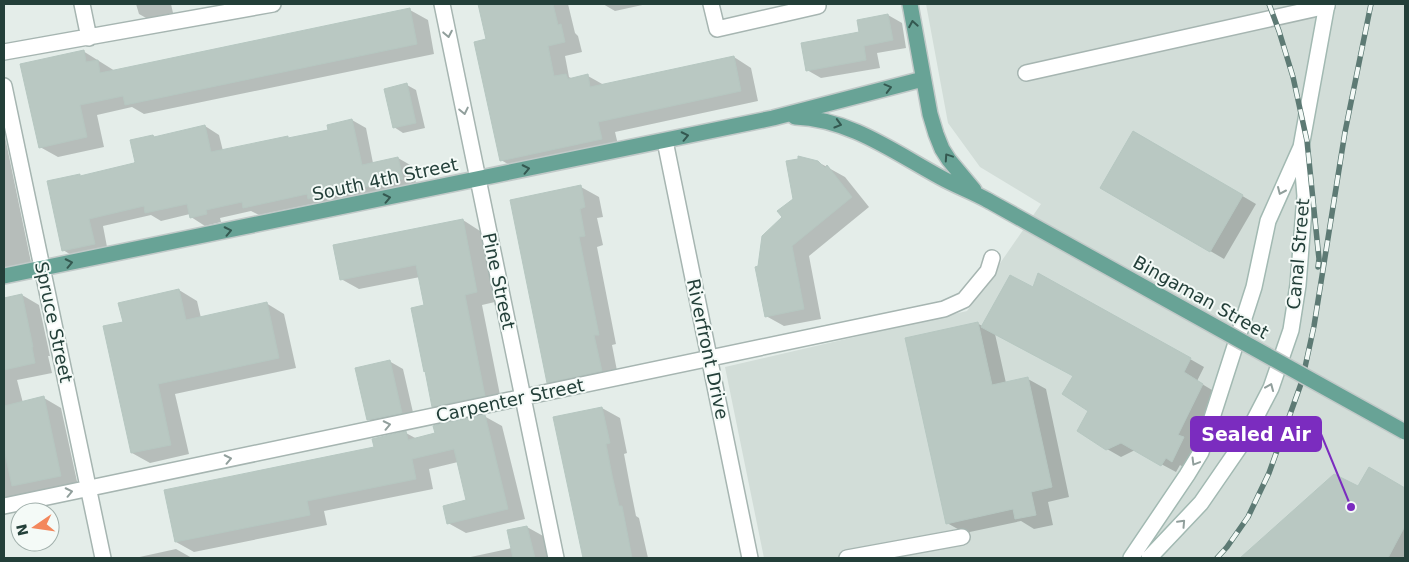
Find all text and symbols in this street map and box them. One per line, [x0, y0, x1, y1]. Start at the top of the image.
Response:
one-way arrow [909, 20, 919, 29]
one-way arrow [443, 29, 453, 38]
one-way arrow [883, 83, 892, 94]
one-way arrow [458, 107, 469, 116]
one-way arrow [834, 119, 842, 129]
one-way arrow [680, 132, 689, 142]
street label: South 4th Street [310, 153, 460, 205]
one-way arrow [945, 154, 954, 163]
one-way arrow [521, 164, 530, 175]
one-way arrow [1277, 186, 1288, 195]
one-way arrow [383, 193, 391, 203]
street label: Canal Street [1283, 198, 1313, 310]
one-way arrow [223, 226, 232, 236]
street label: Pine Street [479, 231, 519, 331]
street label: Bingaman Street [1130, 251, 1272, 343]
one-way arrow [64, 259, 73, 269]
street label: Spruce Street [31, 260, 77, 384]
street label: Riverfront Drive [683, 277, 733, 421]
street label: Carpenter Street [434, 374, 586, 426]
one-way arrow [1264, 383, 1275, 392]
callout: Sealed Air [1191, 417, 1321, 451]
one-way arrow [382, 420, 391, 431]
text: Sealed Air [1201, 423, 1311, 445]
one-way arrow [223, 454, 232, 465]
one-way arrow [1192, 456, 1202, 465]
one-way arrow [64, 488, 73, 498]
north arrow [10, 502, 60, 552]
one-way arrow [1176, 519, 1185, 528]
text: N [13, 522, 31, 537]

